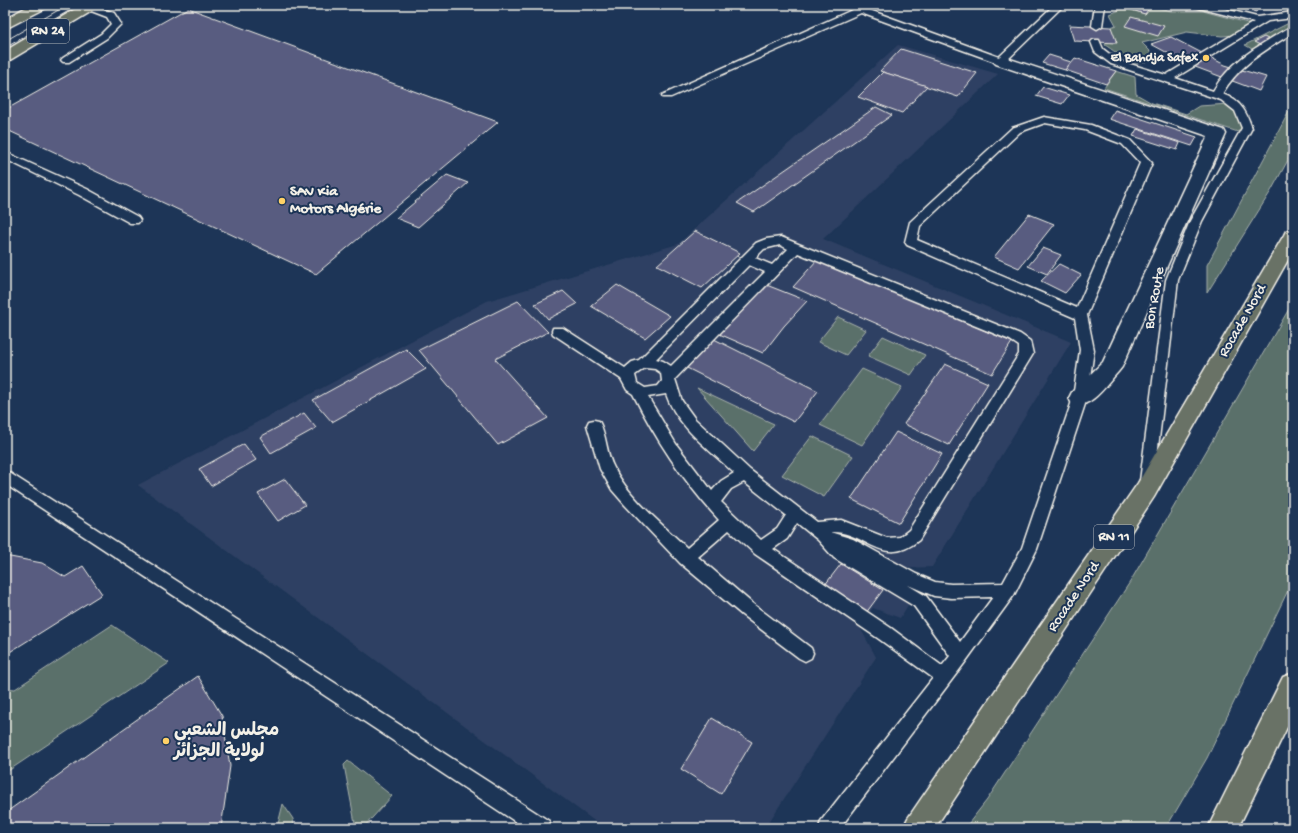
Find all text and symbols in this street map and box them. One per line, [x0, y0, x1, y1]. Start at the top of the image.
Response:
road number: RN 24 [27, 19, 69, 43]
place label: El Bahdja Safex [1111, 50, 1198, 66]
marker: El Bahdja Safex [1201, 53, 1211, 63]
place label: SAV Kia Motors Algérie [290, 183, 382, 218]
marker: SAV Kia Motors Algérie [277, 196, 287, 206]
street label: Bon Route [1141, 265, 1169, 331]
street label: Rocade Nord [1215, 280, 1272, 361]
road number: RN 11 [1094, 525, 1134, 549]
street label: Rocade Nord [1044, 557, 1105, 636]
place label: مجلس الشعبي لولاية الجزائر [172, 721, 279, 763]
marker: مجلس الشعبي لولاية الجزائر [161, 736, 171, 746]

